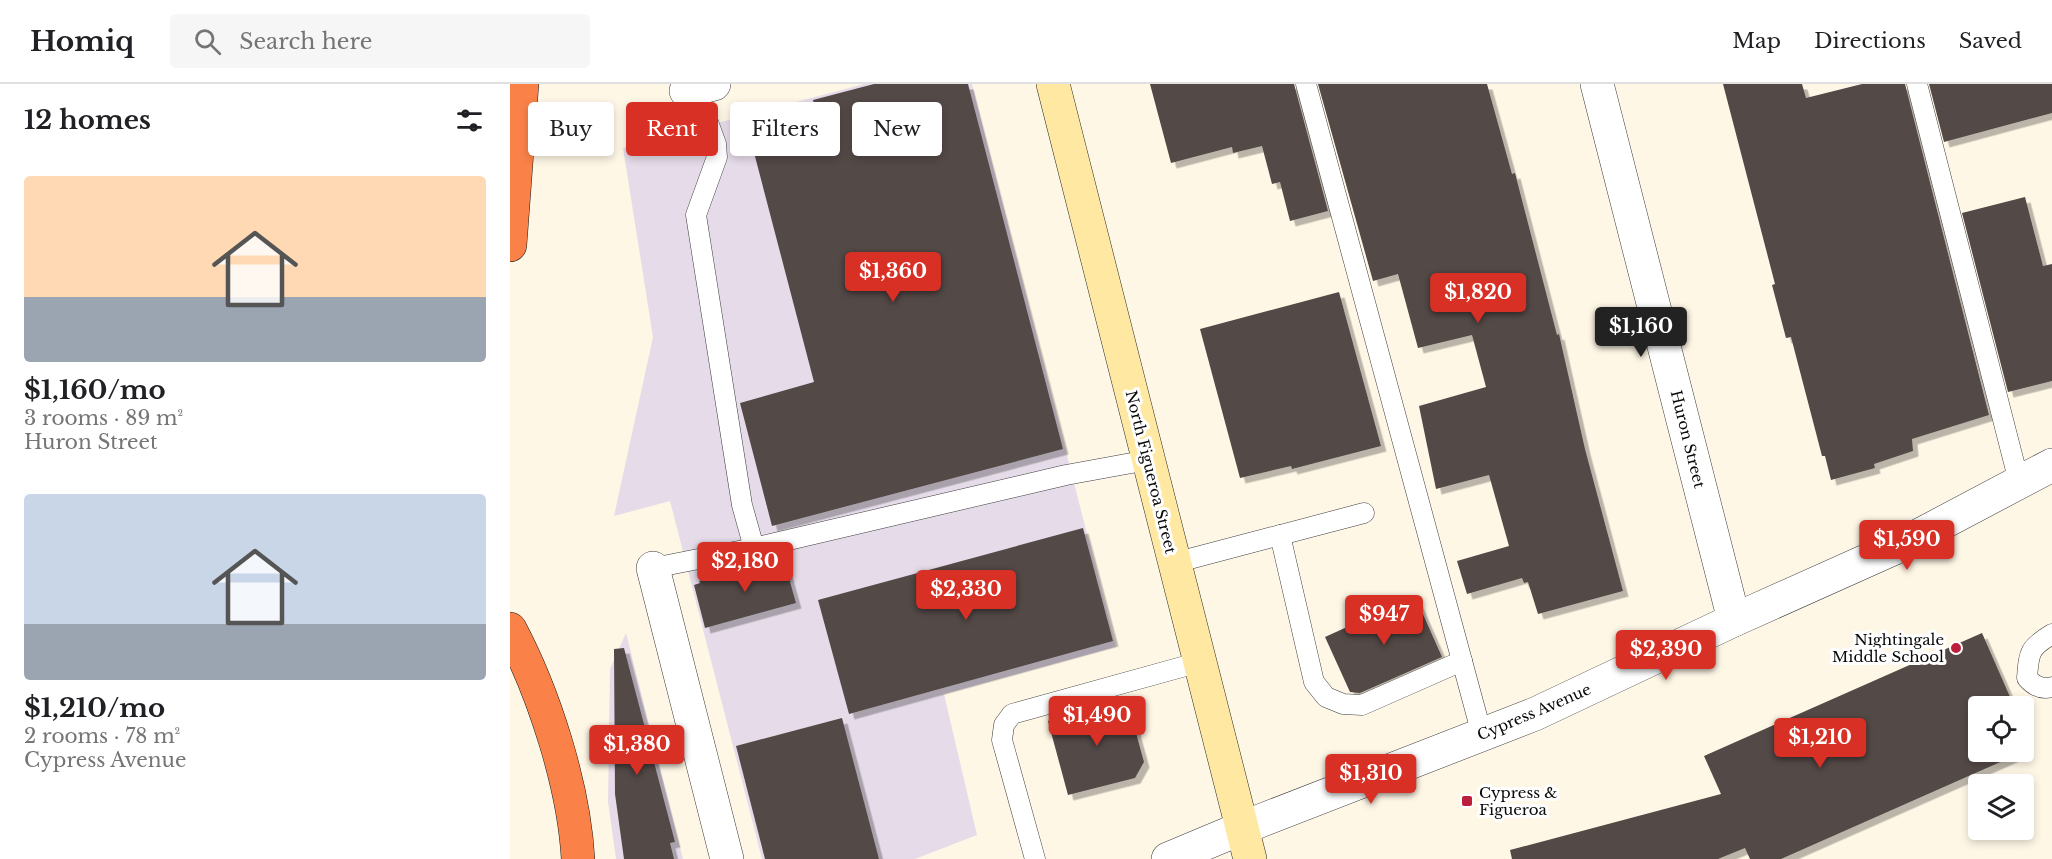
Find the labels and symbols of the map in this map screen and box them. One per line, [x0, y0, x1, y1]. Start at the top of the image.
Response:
pin: $1,360 [844, 252, 942, 303]
pin: $1,820 [1429, 273, 1527, 324]
pin: $1,160 [1592, 307, 1690, 358]
street label: North Figueroa Street [1122, 388, 1181, 556]
street label: Huron Street [1667, 388, 1709, 490]
pin: $1,590 [1858, 520, 1956, 571]
pin: $2,180 [696, 542, 794, 593]
pin: $2,330 [917, 570, 1015, 621]
pin: $947 [1348, 595, 1420, 646]
pin: $2,390 [1617, 630, 1715, 681]
place label: Nightingale Middle School [1832, 630, 1944, 666]
marker: Nightingale Middle School [1949, 641, 1963, 655]
street label: Cypress Avenue [1474, 679, 1594, 745]
pin: $1,490 [1048, 696, 1146, 747]
pin: $1,210 [1771, 718, 1869, 769]
pin: $1,380 [588, 725, 686, 776]
pin: $1,310 [1322, 754, 1420, 805]
place label: Cypress & Figueroa [1479, 783, 1557, 819]
marker: Cypress & Figueroa [1460, 794, 1474, 808]

